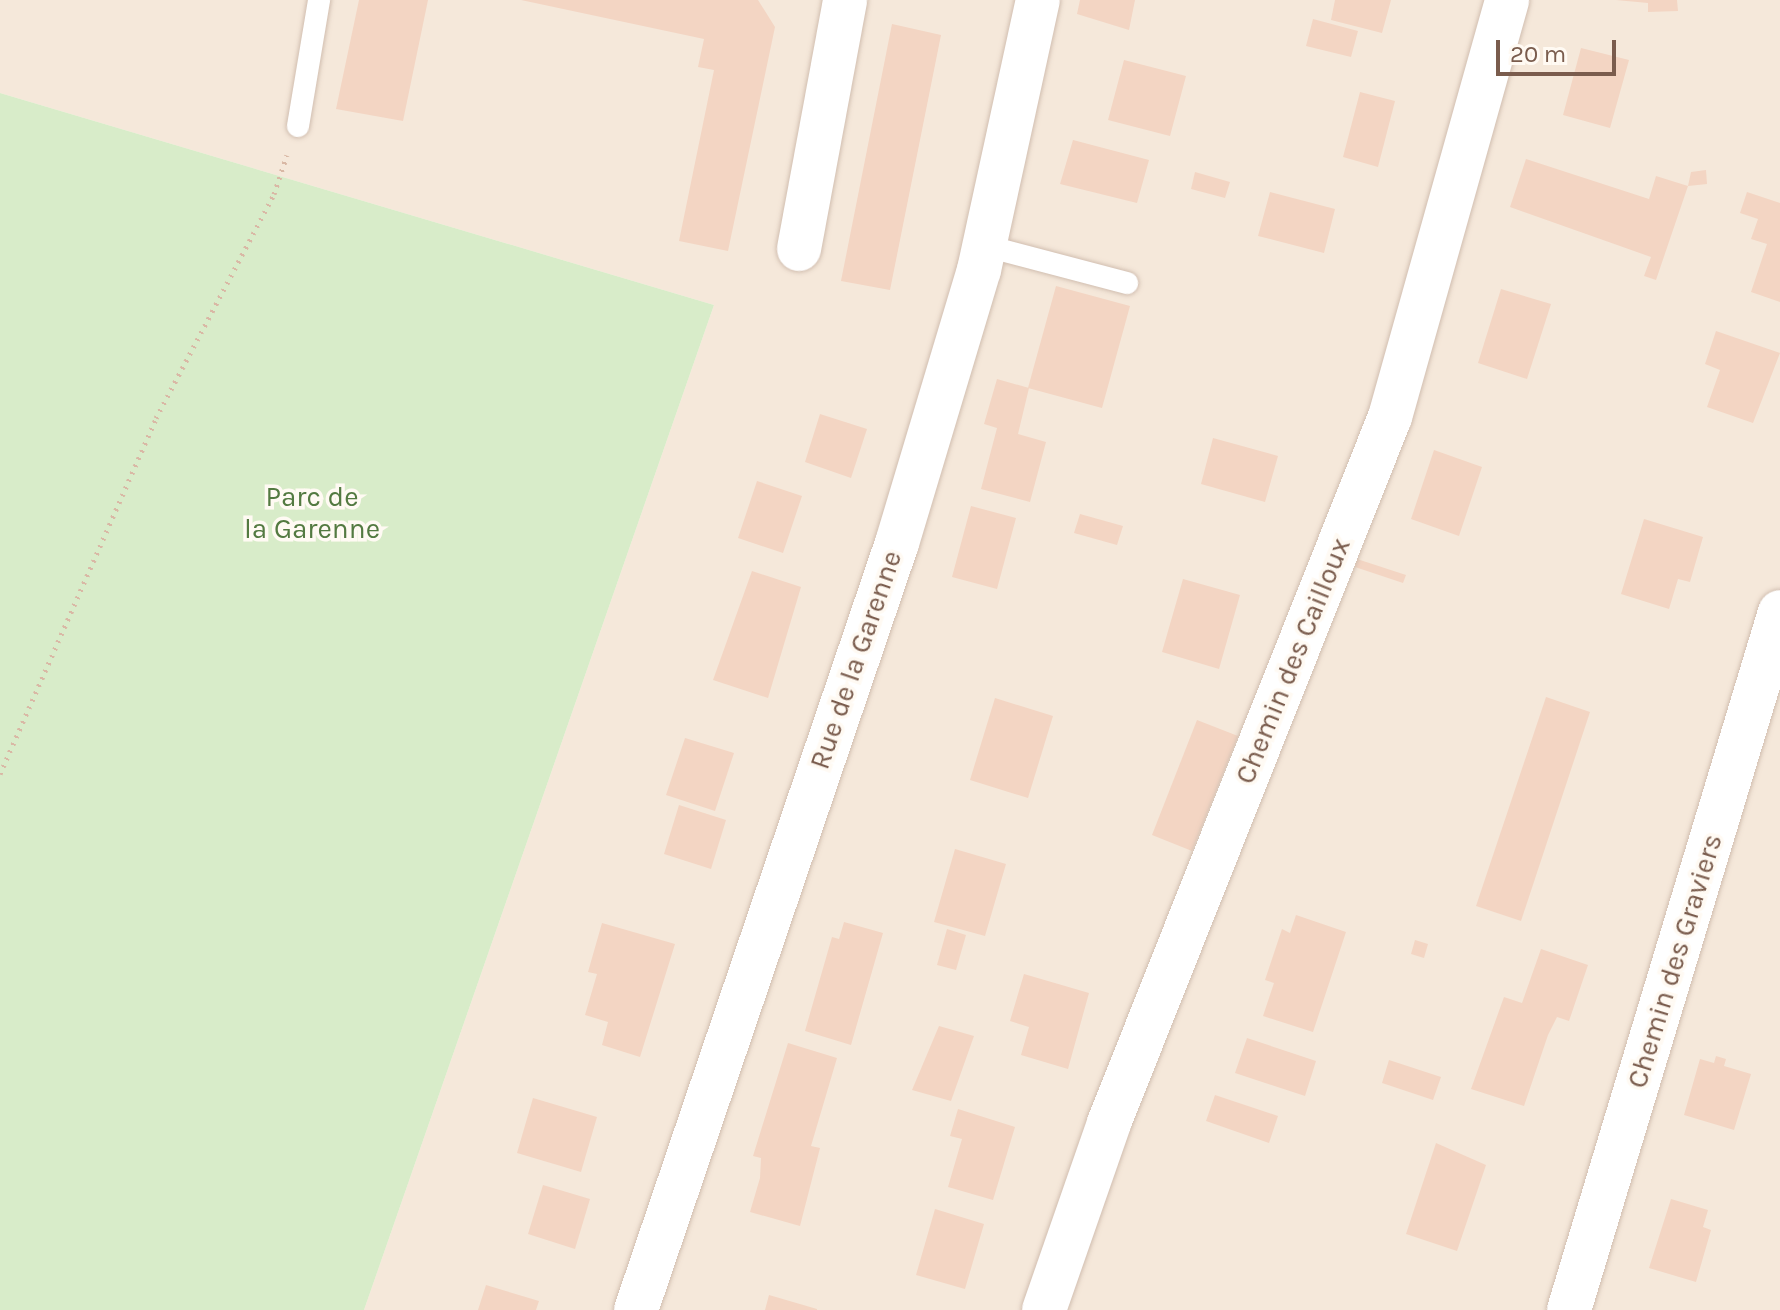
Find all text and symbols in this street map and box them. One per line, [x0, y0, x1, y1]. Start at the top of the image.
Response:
scale bar [1500, 24, 1620, 74]
text: 20 m [1510, 40, 1566, 68]
park label: Parc de la Garenne [244, 480, 380, 546]
street label: Chemin des Cailloux [1228, 533, 1358, 789]
street label: Rue de la Garenne [803, 546, 909, 774]
street label: Chemin des Graviers [1620, 830, 1730, 1092]

